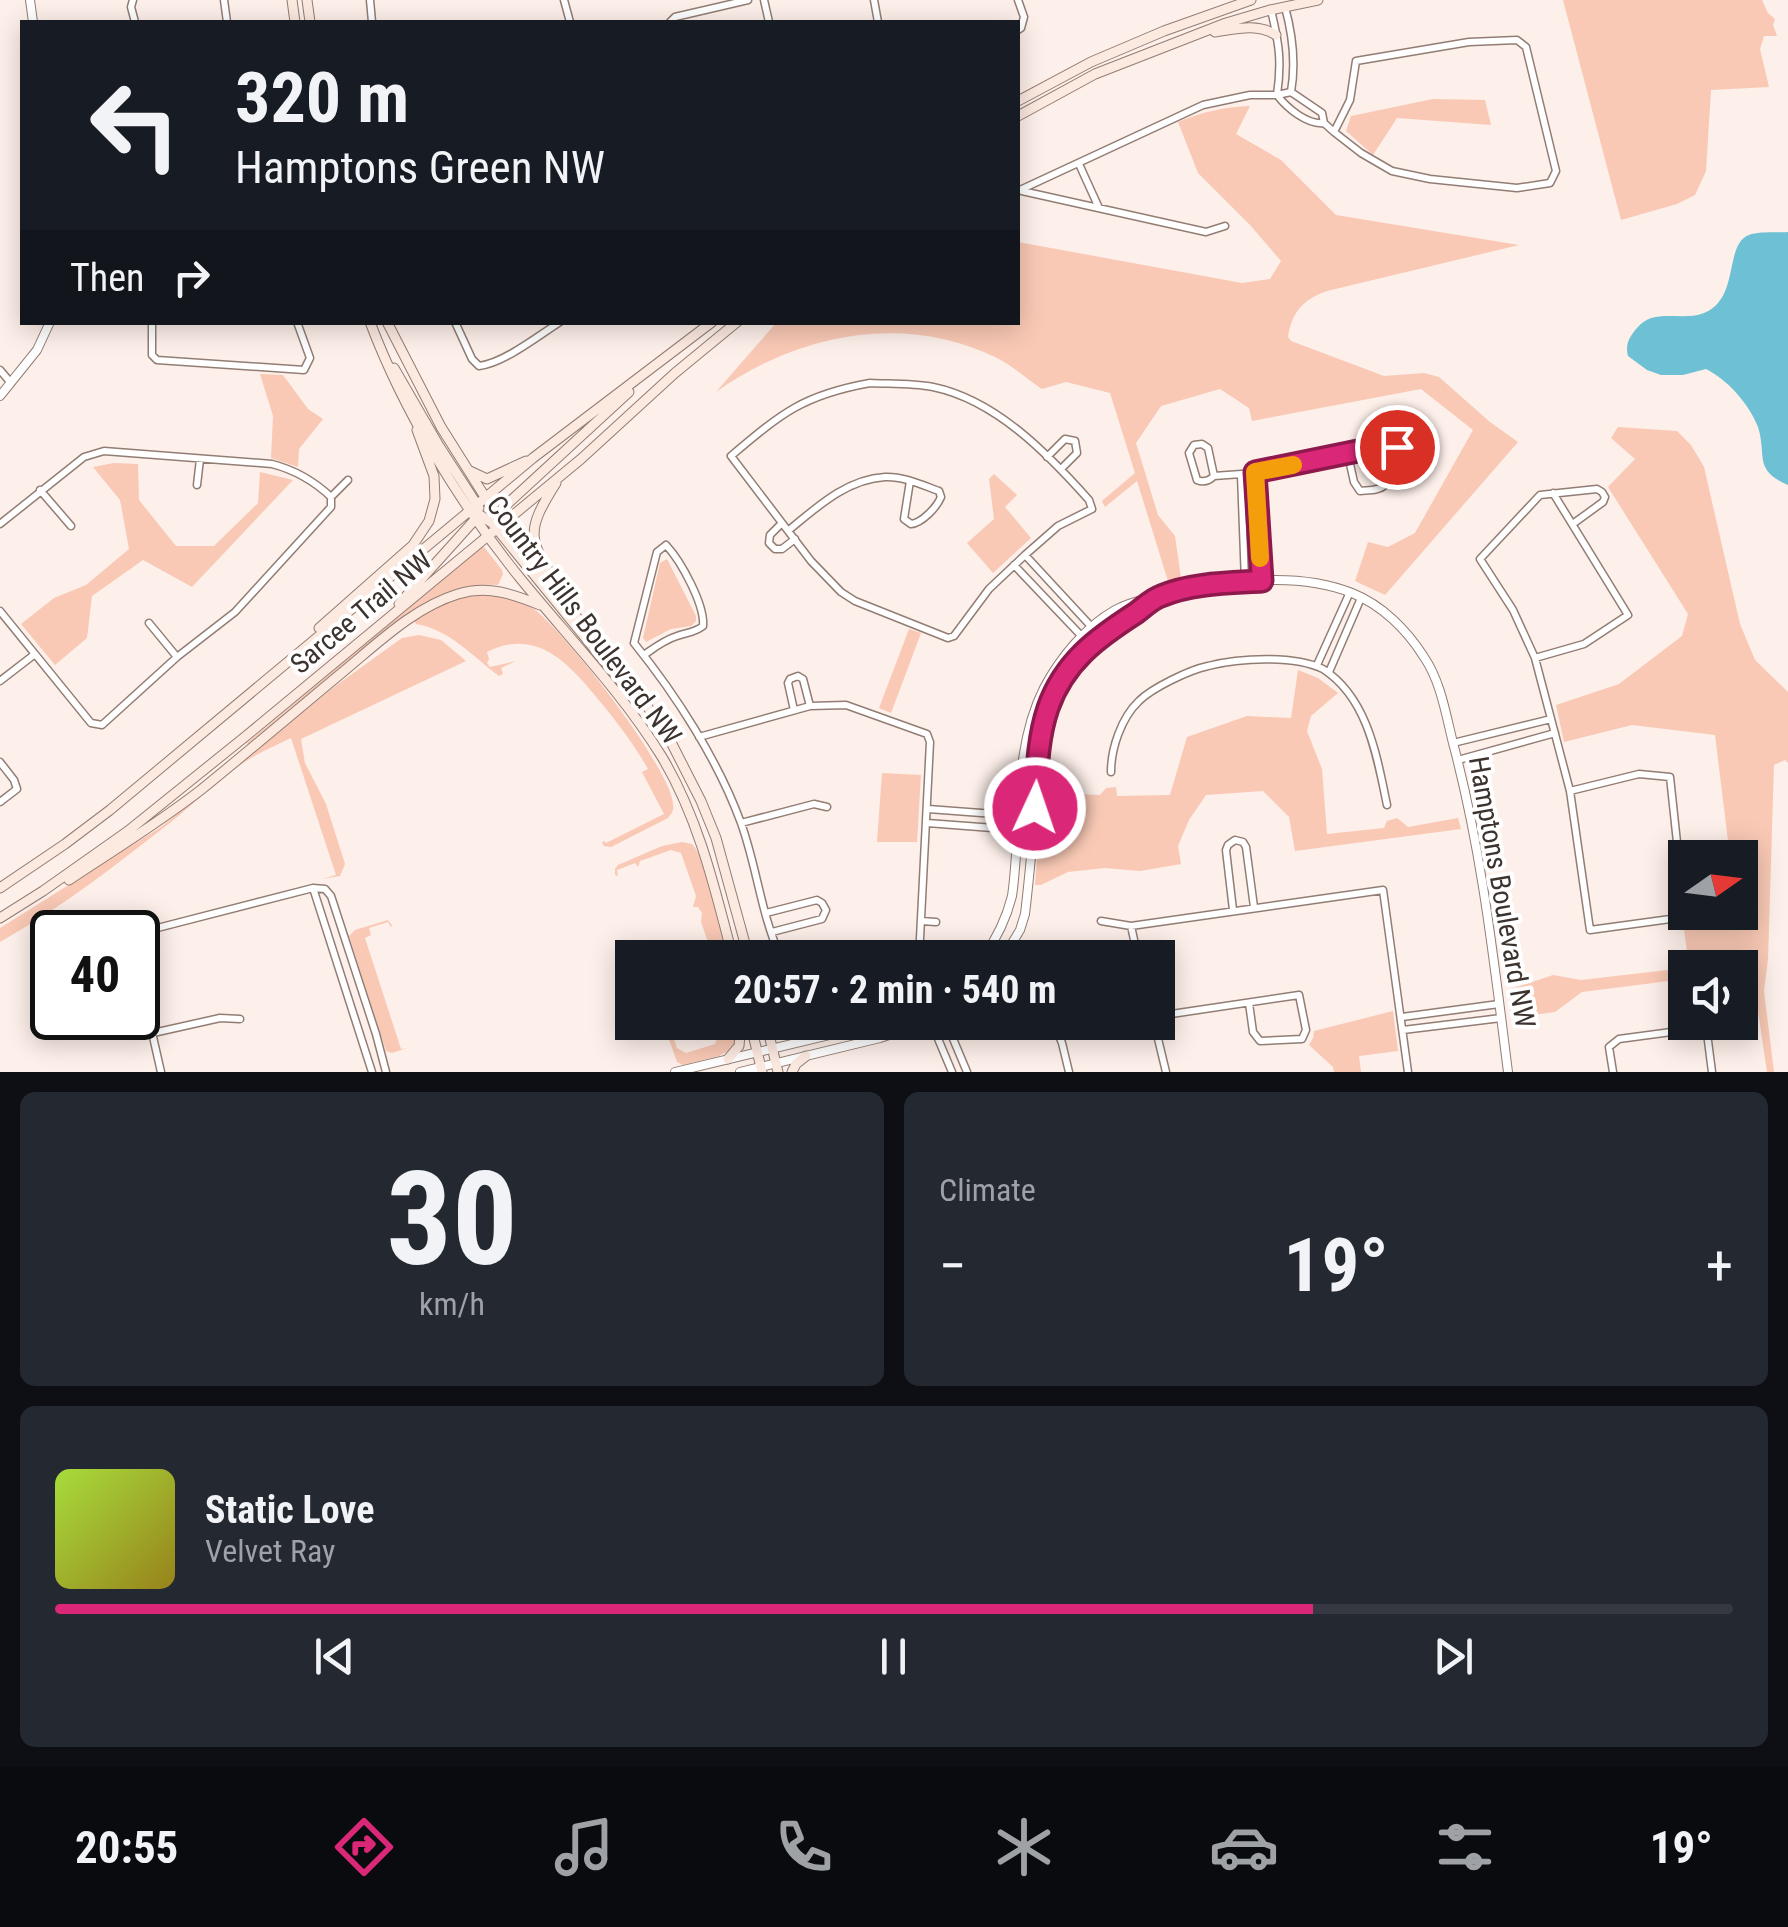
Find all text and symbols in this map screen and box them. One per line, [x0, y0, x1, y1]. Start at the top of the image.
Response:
text: 320 m [235, 57, 409, 139]
icon: left [70, 60, 200, 190]
text: Hamptons Green NW [235, 141, 605, 194]
icon: right [164, 250, 219, 305]
text: Then [70, 256, 144, 300]
pin [1355, 405, 1440, 490]
icon: arrive [1370, 420, 1425, 475]
street label: Country Hills Boulevard NW [480, 489, 688, 751]
street label: Sarcee Trail NW [284, 543, 438, 681]
street label: Hamptons Boulevard NW [1462, 754, 1542, 1030]
position arrow [983, 756, 1087, 860]
north arrow [1668, 840, 1758, 930]
map controls [1668, 840, 1758, 1040]
speed limit sign: 40 [30, 910, 160, 1040]
button: sound [1668, 950, 1758, 1040]
text: 20:57 · 2 min · 540 m [734, 968, 1056, 1012]
text: 30 [386, 1143, 518, 1296]
text: Climate [939, 1171, 1036, 1209]
text: 19° [1284, 1221, 1389, 1309]
text: − [939, 1234, 967, 1298]
text: + [1706, 1234, 1733, 1298]
text: km/h [419, 1285, 485, 1323]
text: Static Love [205, 1488, 374, 1532]
text: Velvet Ray [205, 1532, 335, 1570]
icon: previous [307, 1629, 362, 1684]
icon: pause [866, 1629, 921, 1684]
icon: next [1426, 1629, 1481, 1684]
icon: directions [329, 1812, 399, 1882]
icon: music [549, 1812, 619, 1882]
icon: phone [769, 1812, 839, 1882]
icon: climate [989, 1812, 1059, 1882]
icon: car [1209, 1812, 1279, 1882]
icon: filters [1430, 1812, 1500, 1882]
text: 20:55 [75, 1821, 178, 1874]
text: 19° [1650, 1821, 1713, 1874]

